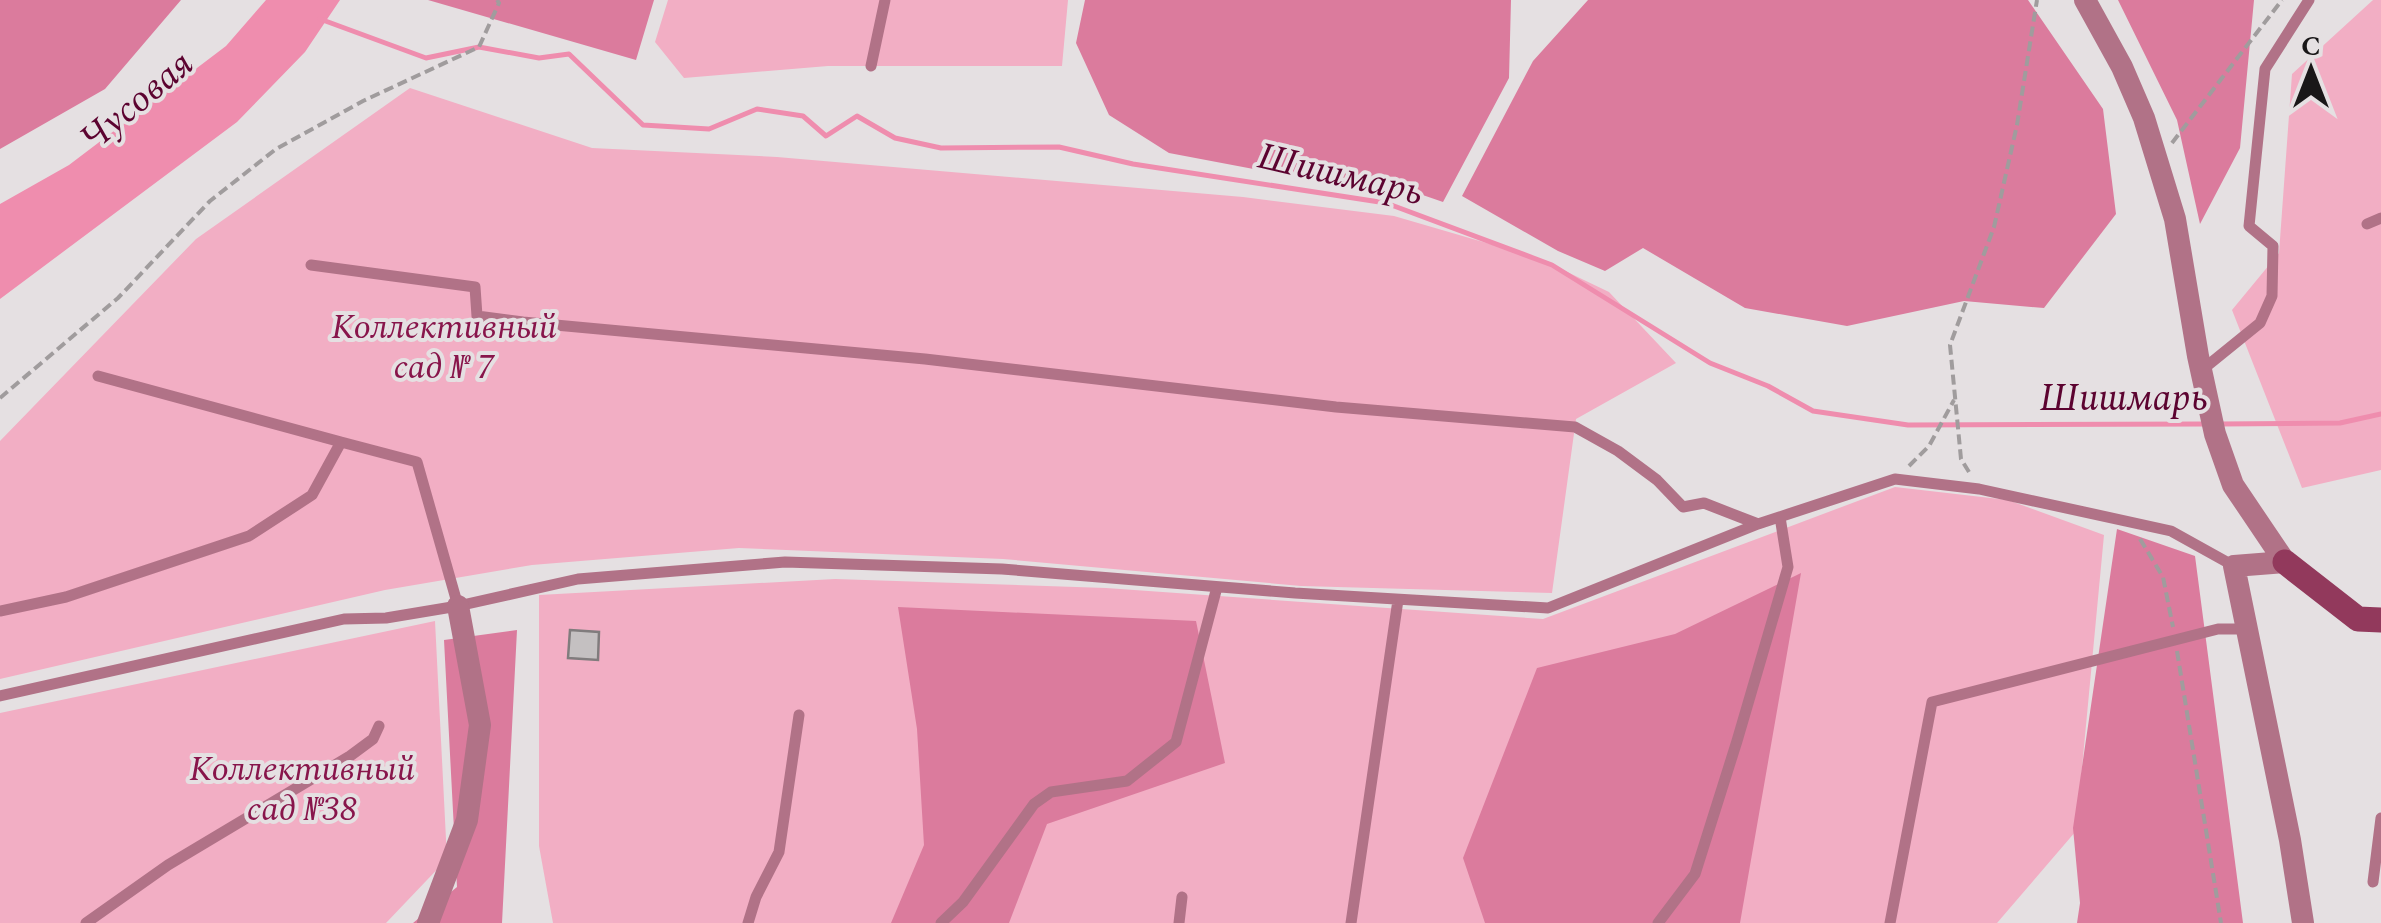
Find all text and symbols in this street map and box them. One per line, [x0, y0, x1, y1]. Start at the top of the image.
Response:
north arrow [2261, 20, 2361, 120]
text: С [2301, 25, 2321, 68]
water label: Чусовая [68, 37, 207, 166]
water label: Шишмарь [1252, 128, 1429, 222]
park label: Коллективный сад № 7 [331, 301, 557, 394]
water label: Шишмарь [2040, 370, 2208, 428]
park label: Коллективный сад №38 [189, 743, 415, 836]

